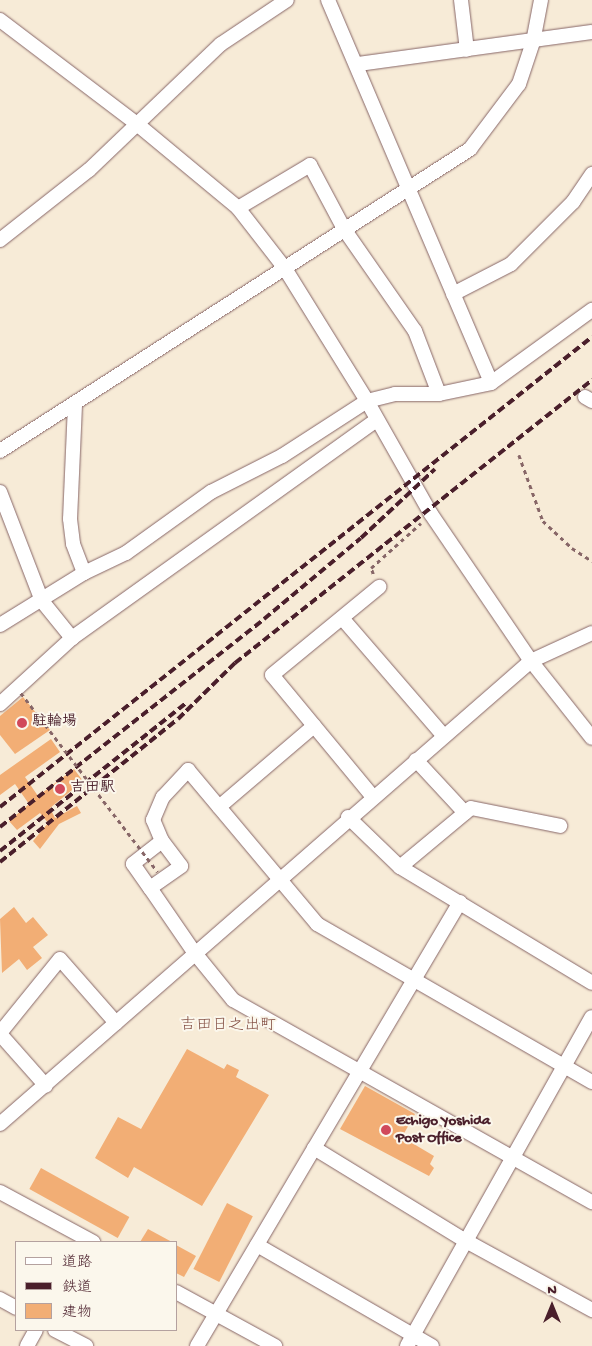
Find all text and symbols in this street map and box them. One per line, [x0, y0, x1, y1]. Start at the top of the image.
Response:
place label: 駐輪場 [32, 714, 77, 732]
marker: 駐輪場 [16, 717, 28, 729]
place label: 吉田駅 [70, 780, 115, 798]
marker: 吉田駅 [54, 783, 66, 795]
district label: 吉田日之出町 [180, 1017, 276, 1037]
place label: Echigo Yoshida Post Office [396, 1112, 490, 1147]
marker: Echigo Yoshida Post Office [380, 1124, 392, 1136]
legend [15, 1241, 178, 1331]
text: 道路 [62, 1254, 92, 1272]
text: 鉄道 [62, 1279, 92, 1297]
north arrow [527, 1281, 577, 1331]
text: N [547, 1282, 557, 1299]
text: 建物 [62, 1304, 92, 1322]

